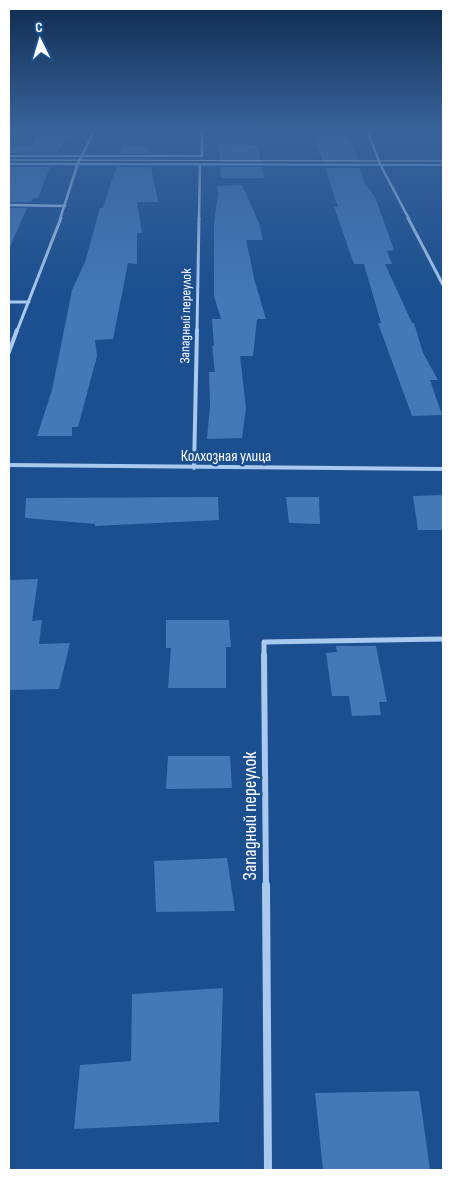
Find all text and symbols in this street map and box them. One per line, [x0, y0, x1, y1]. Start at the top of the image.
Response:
north arrow [15, 15, 65, 65]
text: С [35, 19, 43, 36]
street label: Западный переулок [176, 268, 195, 364]
street label: Колхозная улица [181, 447, 271, 466]
street label: Западный переулок [239, 751, 262, 880]

